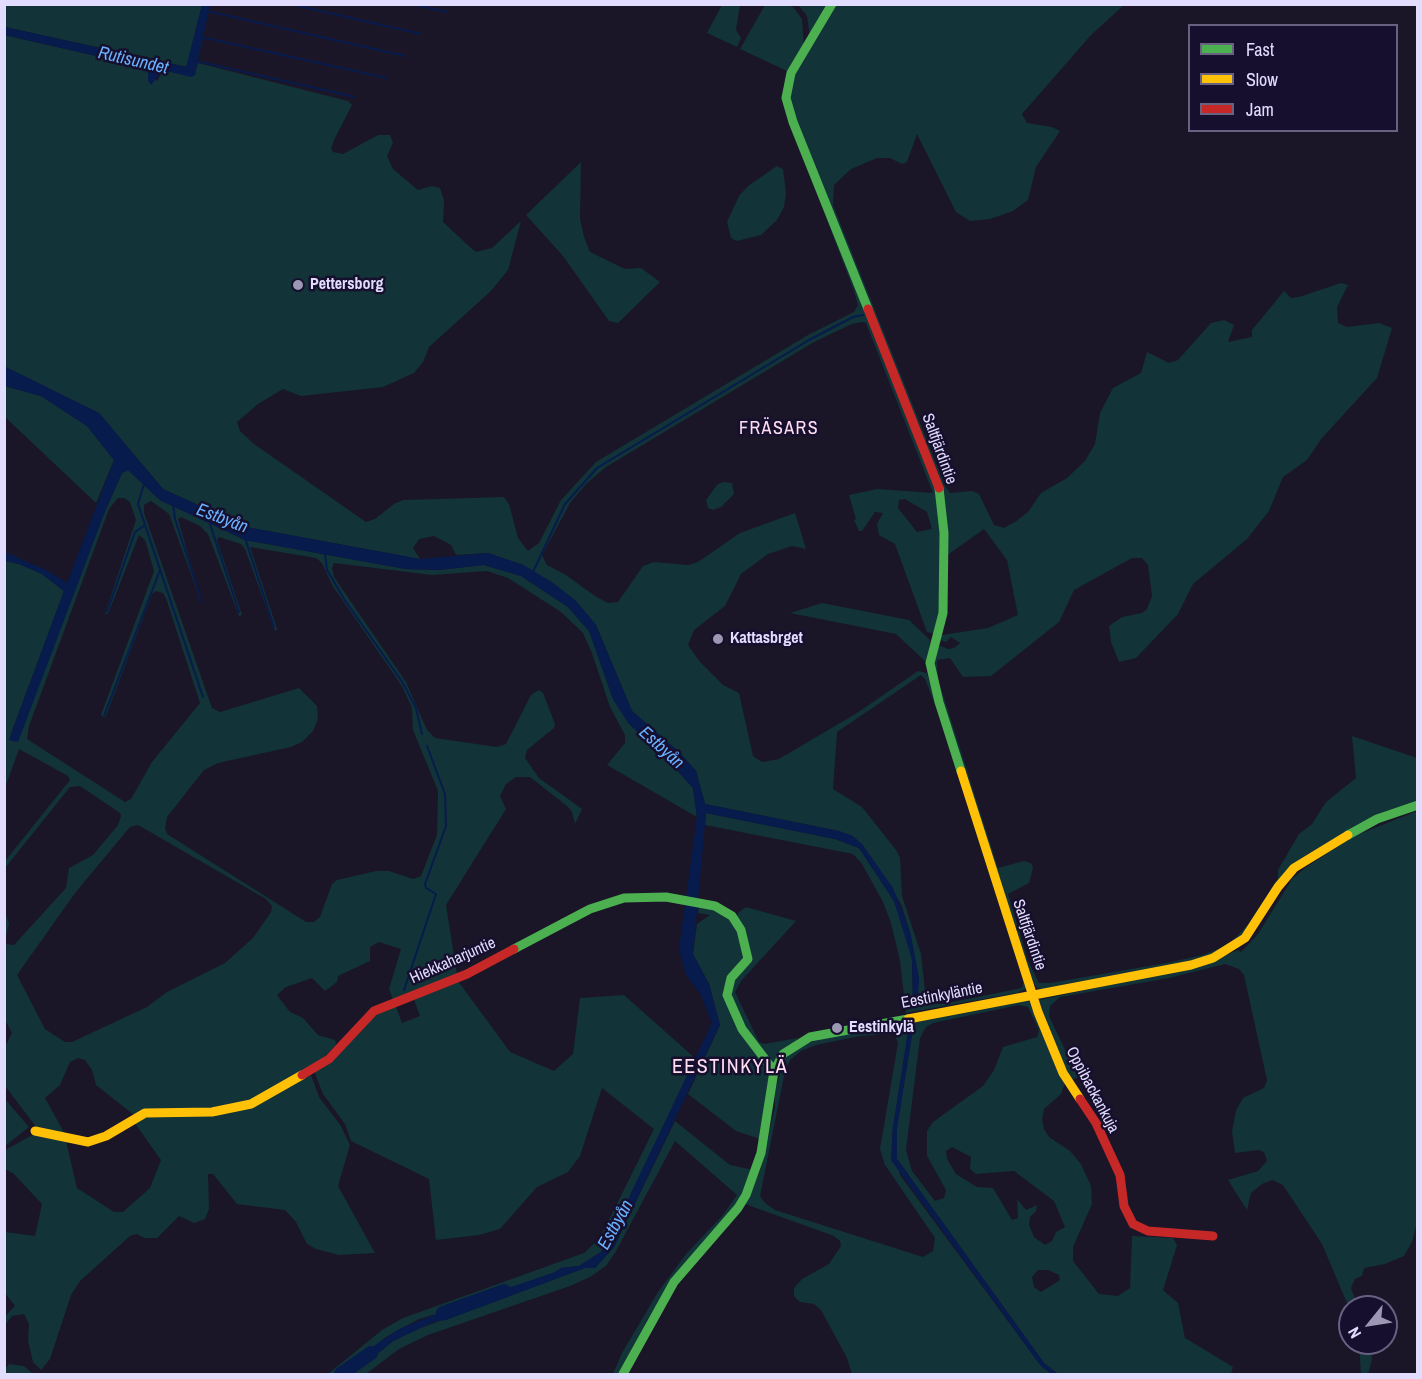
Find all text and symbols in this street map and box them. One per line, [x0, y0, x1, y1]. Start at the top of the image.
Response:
legend [1188, 24, 1398, 132]
text: Fast [1246, 37, 1274, 62]
water label: Rutisundet [96, 42, 170, 80]
text: Slow [1246, 67, 1278, 92]
text: Jam [1246, 97, 1274, 122]
place label: Pettersborg [310, 275, 384, 295]
marker: Pettersborg [291, 278, 305, 292]
street label: Saltfjärdintie [917, 411, 961, 487]
district label: FRÄSARS [739, 418, 819, 440]
water label: Estbyån [193, 499, 251, 539]
place label: Kattasbrget [730, 629, 803, 649]
marker: Kattasbrget [711, 632, 725, 646]
water label: Estbyån [634, 722, 688, 774]
street label: Saltfjärdintie [1008, 897, 1050, 973]
street label: Hiekkaharjuntie [407, 934, 499, 988]
street label: Eestinkyläntie [900, 979, 984, 1013]
place label: Eestinkylä [849, 1018, 914, 1038]
marker: Eestinkylä [830, 1021, 844, 1035]
street label: Oppibackankuja [1061, 1044, 1123, 1136]
district label: EESTINKYLÄ [672, 1056, 788, 1080]
water label: Estbyån [594, 1196, 638, 1254]
north arrow [1338, 1295, 1398, 1355]
text: N [1342, 1323, 1366, 1343]

